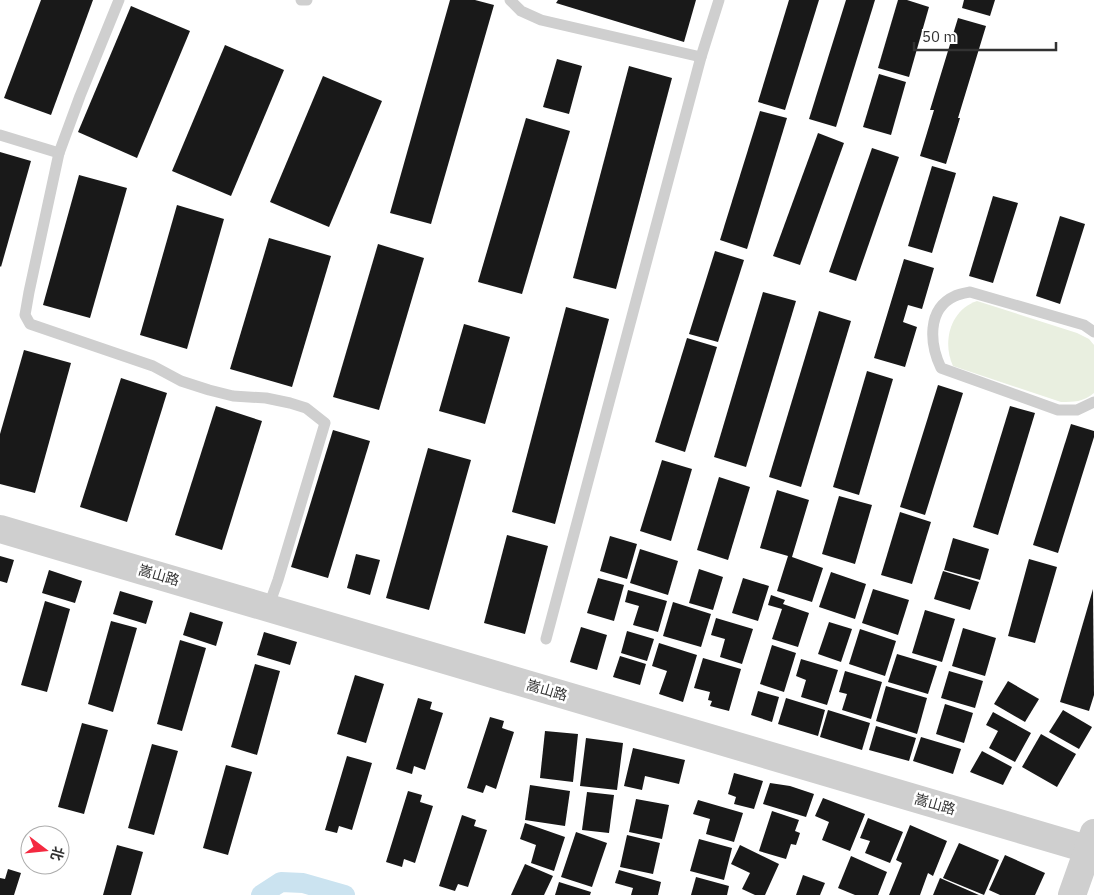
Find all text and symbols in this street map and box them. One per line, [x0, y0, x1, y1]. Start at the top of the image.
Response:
scale bar [914, 20, 1056, 52]
text: 50 m [922, 27, 957, 46]
street label: 嵩山路 [136, 561, 182, 589]
street label: 嵩山路 [524, 676, 570, 704]
street label: 嵩山路 [912, 790, 958, 818]
north arrow [20, 825, 70, 875]
text: 北 [47, 844, 68, 863]

